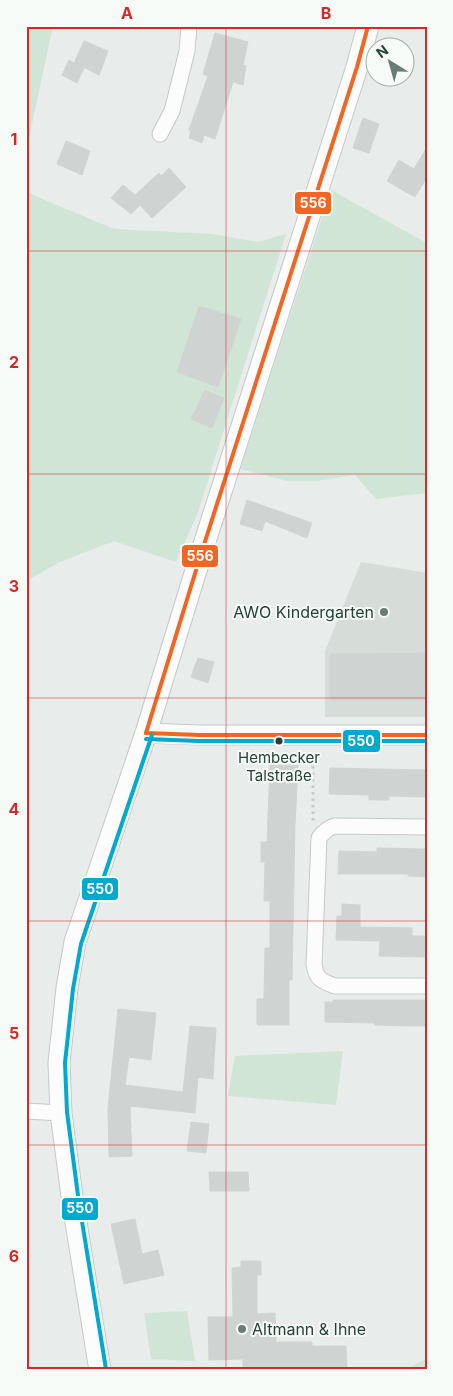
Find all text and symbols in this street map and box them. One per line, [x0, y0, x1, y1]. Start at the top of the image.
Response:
text: A [121, 3, 133, 23]
text: B [321, 3, 331, 23]
north arrow [366, 38, 416, 88]
text: N [372, 41, 391, 61]
text: 1 [11, 129, 17, 149]
line badge: 556 [294, 191, 332, 215]
text: 556 [300, 194, 327, 211]
text: 2 [9, 352, 19, 372]
line badge: 556 [181, 544, 219, 568]
text: 556 [187, 547, 214, 564]
text: 3 [9, 576, 19, 596]
place label: AWO Kindergarten [233, 602, 374, 622]
marker: AWO Kindergarten [378, 606, 390, 618]
line badge: 550 [342, 729, 381, 753]
text: 550 [347, 732, 375, 749]
marker: Hembecker Talstraße [274, 736, 284, 746]
place label: Hembecker Talstraße [238, 748, 320, 785]
text: 4 [9, 799, 20, 819]
line badge: 550 [81, 877, 119, 901]
text: 550 [86, 880, 114, 897]
text: 5 [9, 1023, 19, 1043]
line badge: 550 [61, 1197, 99, 1221]
text: 550 [66, 1199, 94, 1216]
text: 6 [9, 1246, 19, 1266]
place label: Altmann & Ihne [252, 1319, 366, 1339]
marker: Altmann & Ihne [236, 1323, 248, 1335]

